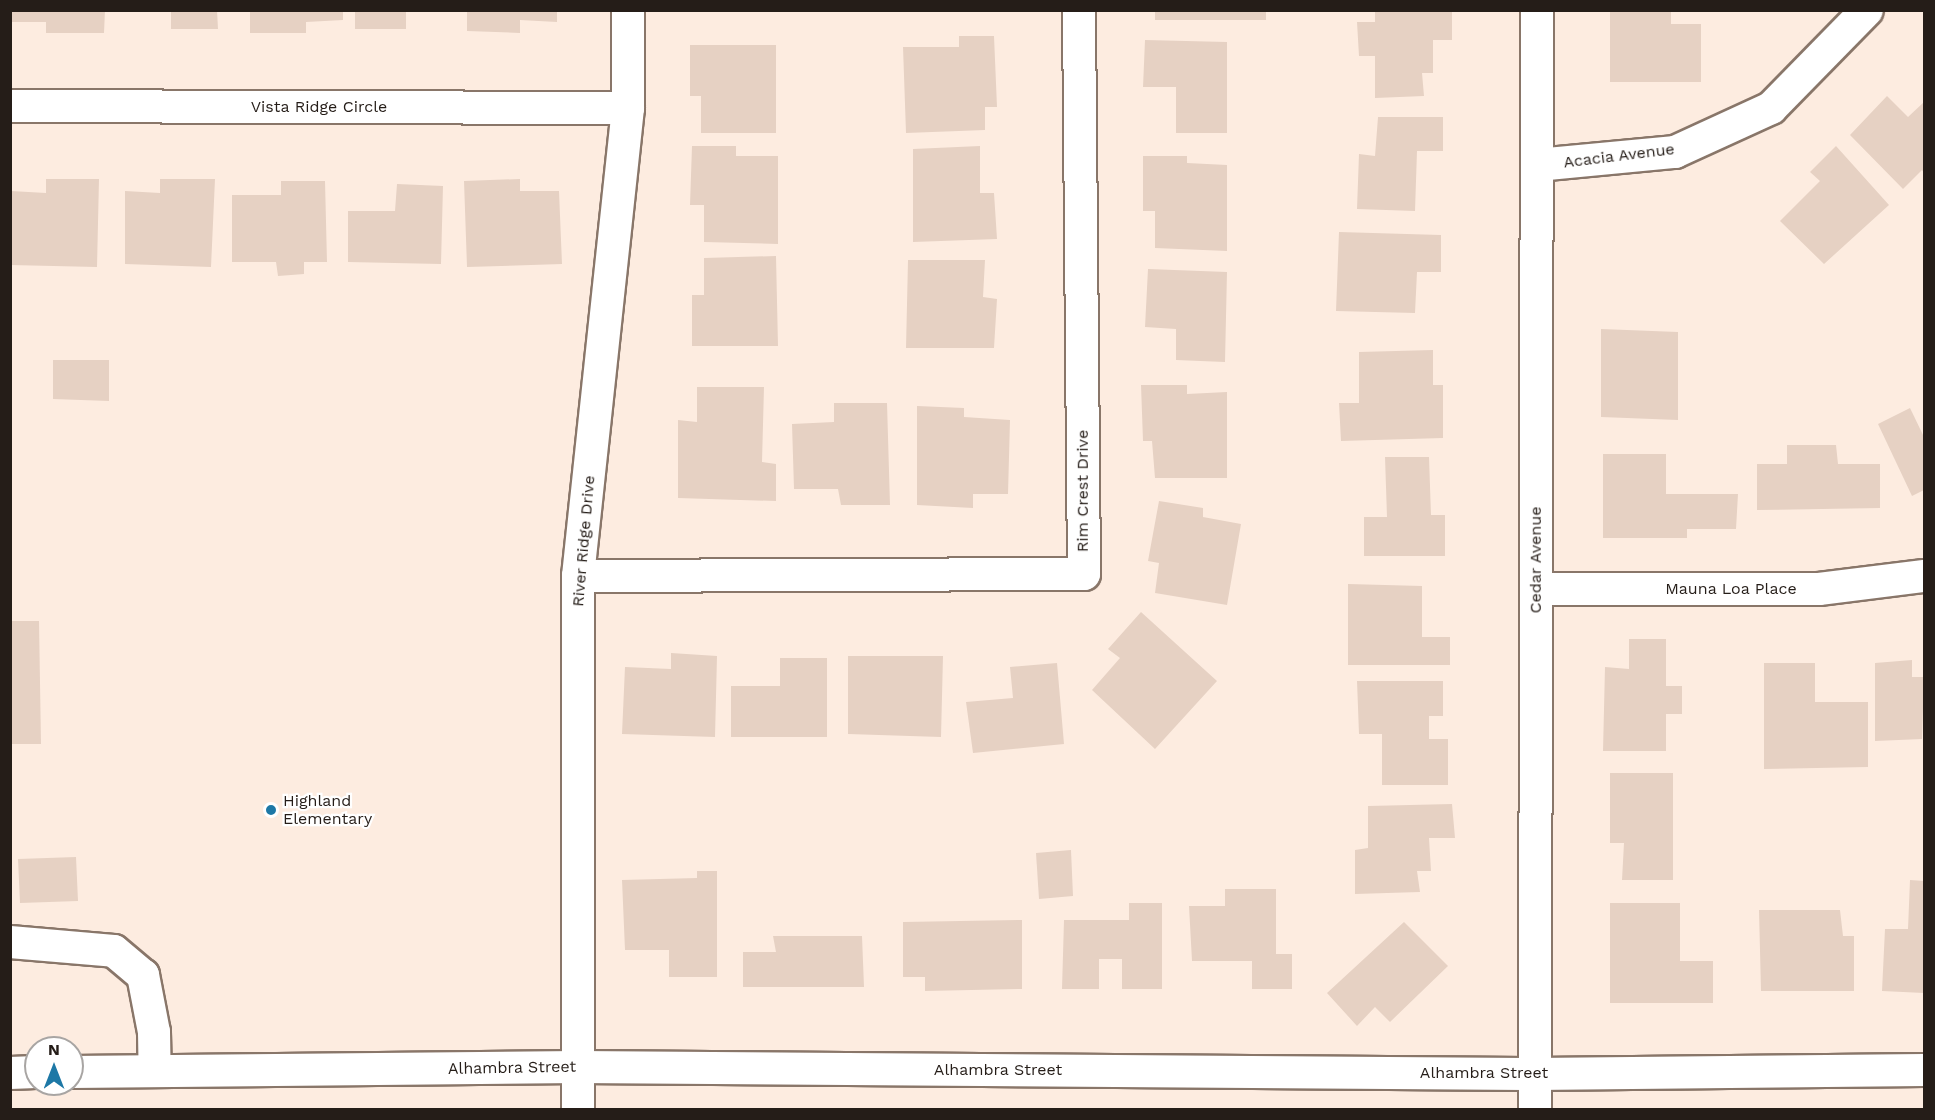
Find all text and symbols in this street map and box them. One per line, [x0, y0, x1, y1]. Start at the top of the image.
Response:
street label: Vista Ridge Circle [251, 97, 387, 117]
street label: Acacia Avenue [1562, 140, 1676, 172]
street label: Rim Crest Drive [1073, 430, 1093, 552]
street label: River Ridge Drive [569, 474, 599, 608]
street label: Cedar Avenue [1526, 506, 1546, 614]
street label: Mauna Loa Place [1665, 579, 1797, 599]
place label: Highland Elementary [283, 791, 372, 829]
marker: Highland Elementary [264, 803, 278, 817]
north arrow [24, 1036, 84, 1096]
text: N [48, 1040, 60, 1059]
street label: Alhambra Street [448, 1057, 576, 1079]
street label: Alhambra Street [934, 1060, 1062, 1080]
street label: Alhambra Street [1420, 1063, 1548, 1083]

